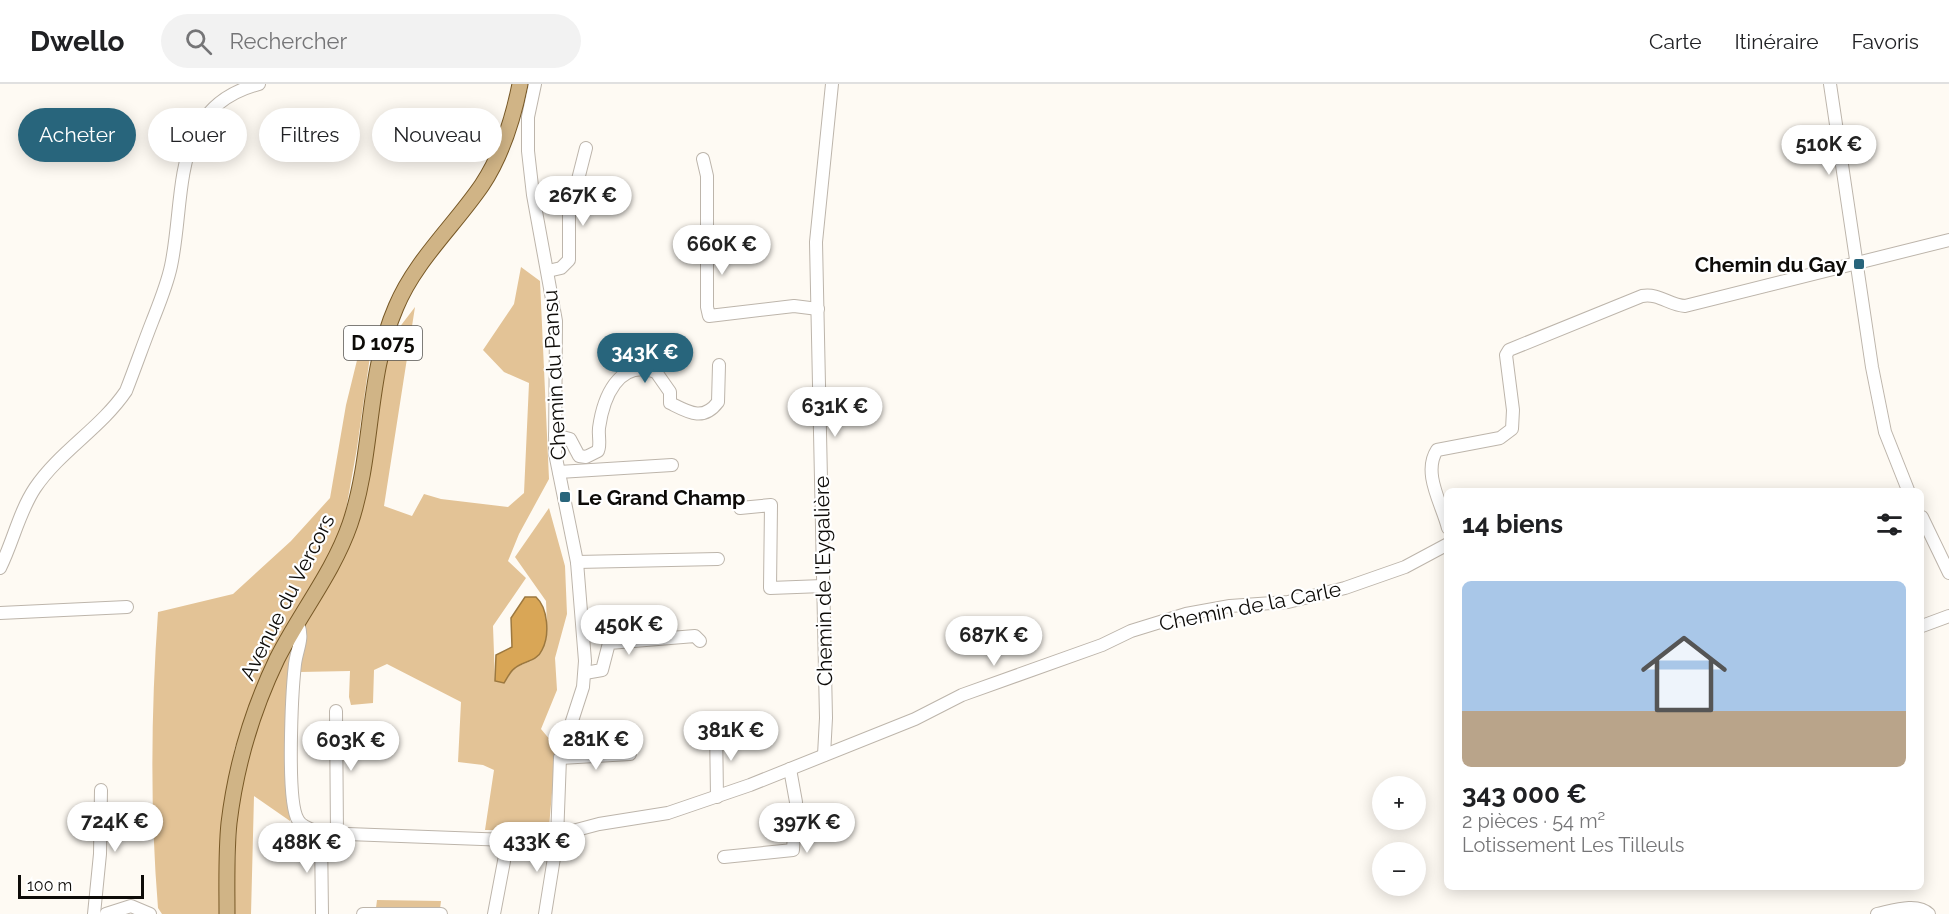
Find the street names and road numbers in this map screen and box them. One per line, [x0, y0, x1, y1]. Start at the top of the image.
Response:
street label: Chemin du Pansu [537, 289, 571, 461]
road number: D 1075 [344, 326, 422, 360]
street label: Chemin de l'Eygalière [809, 476, 837, 686]
street label: Avenue du Vercors [234, 510, 340, 684]
street label: Chemin de la Carle [1157, 576, 1343, 636]

